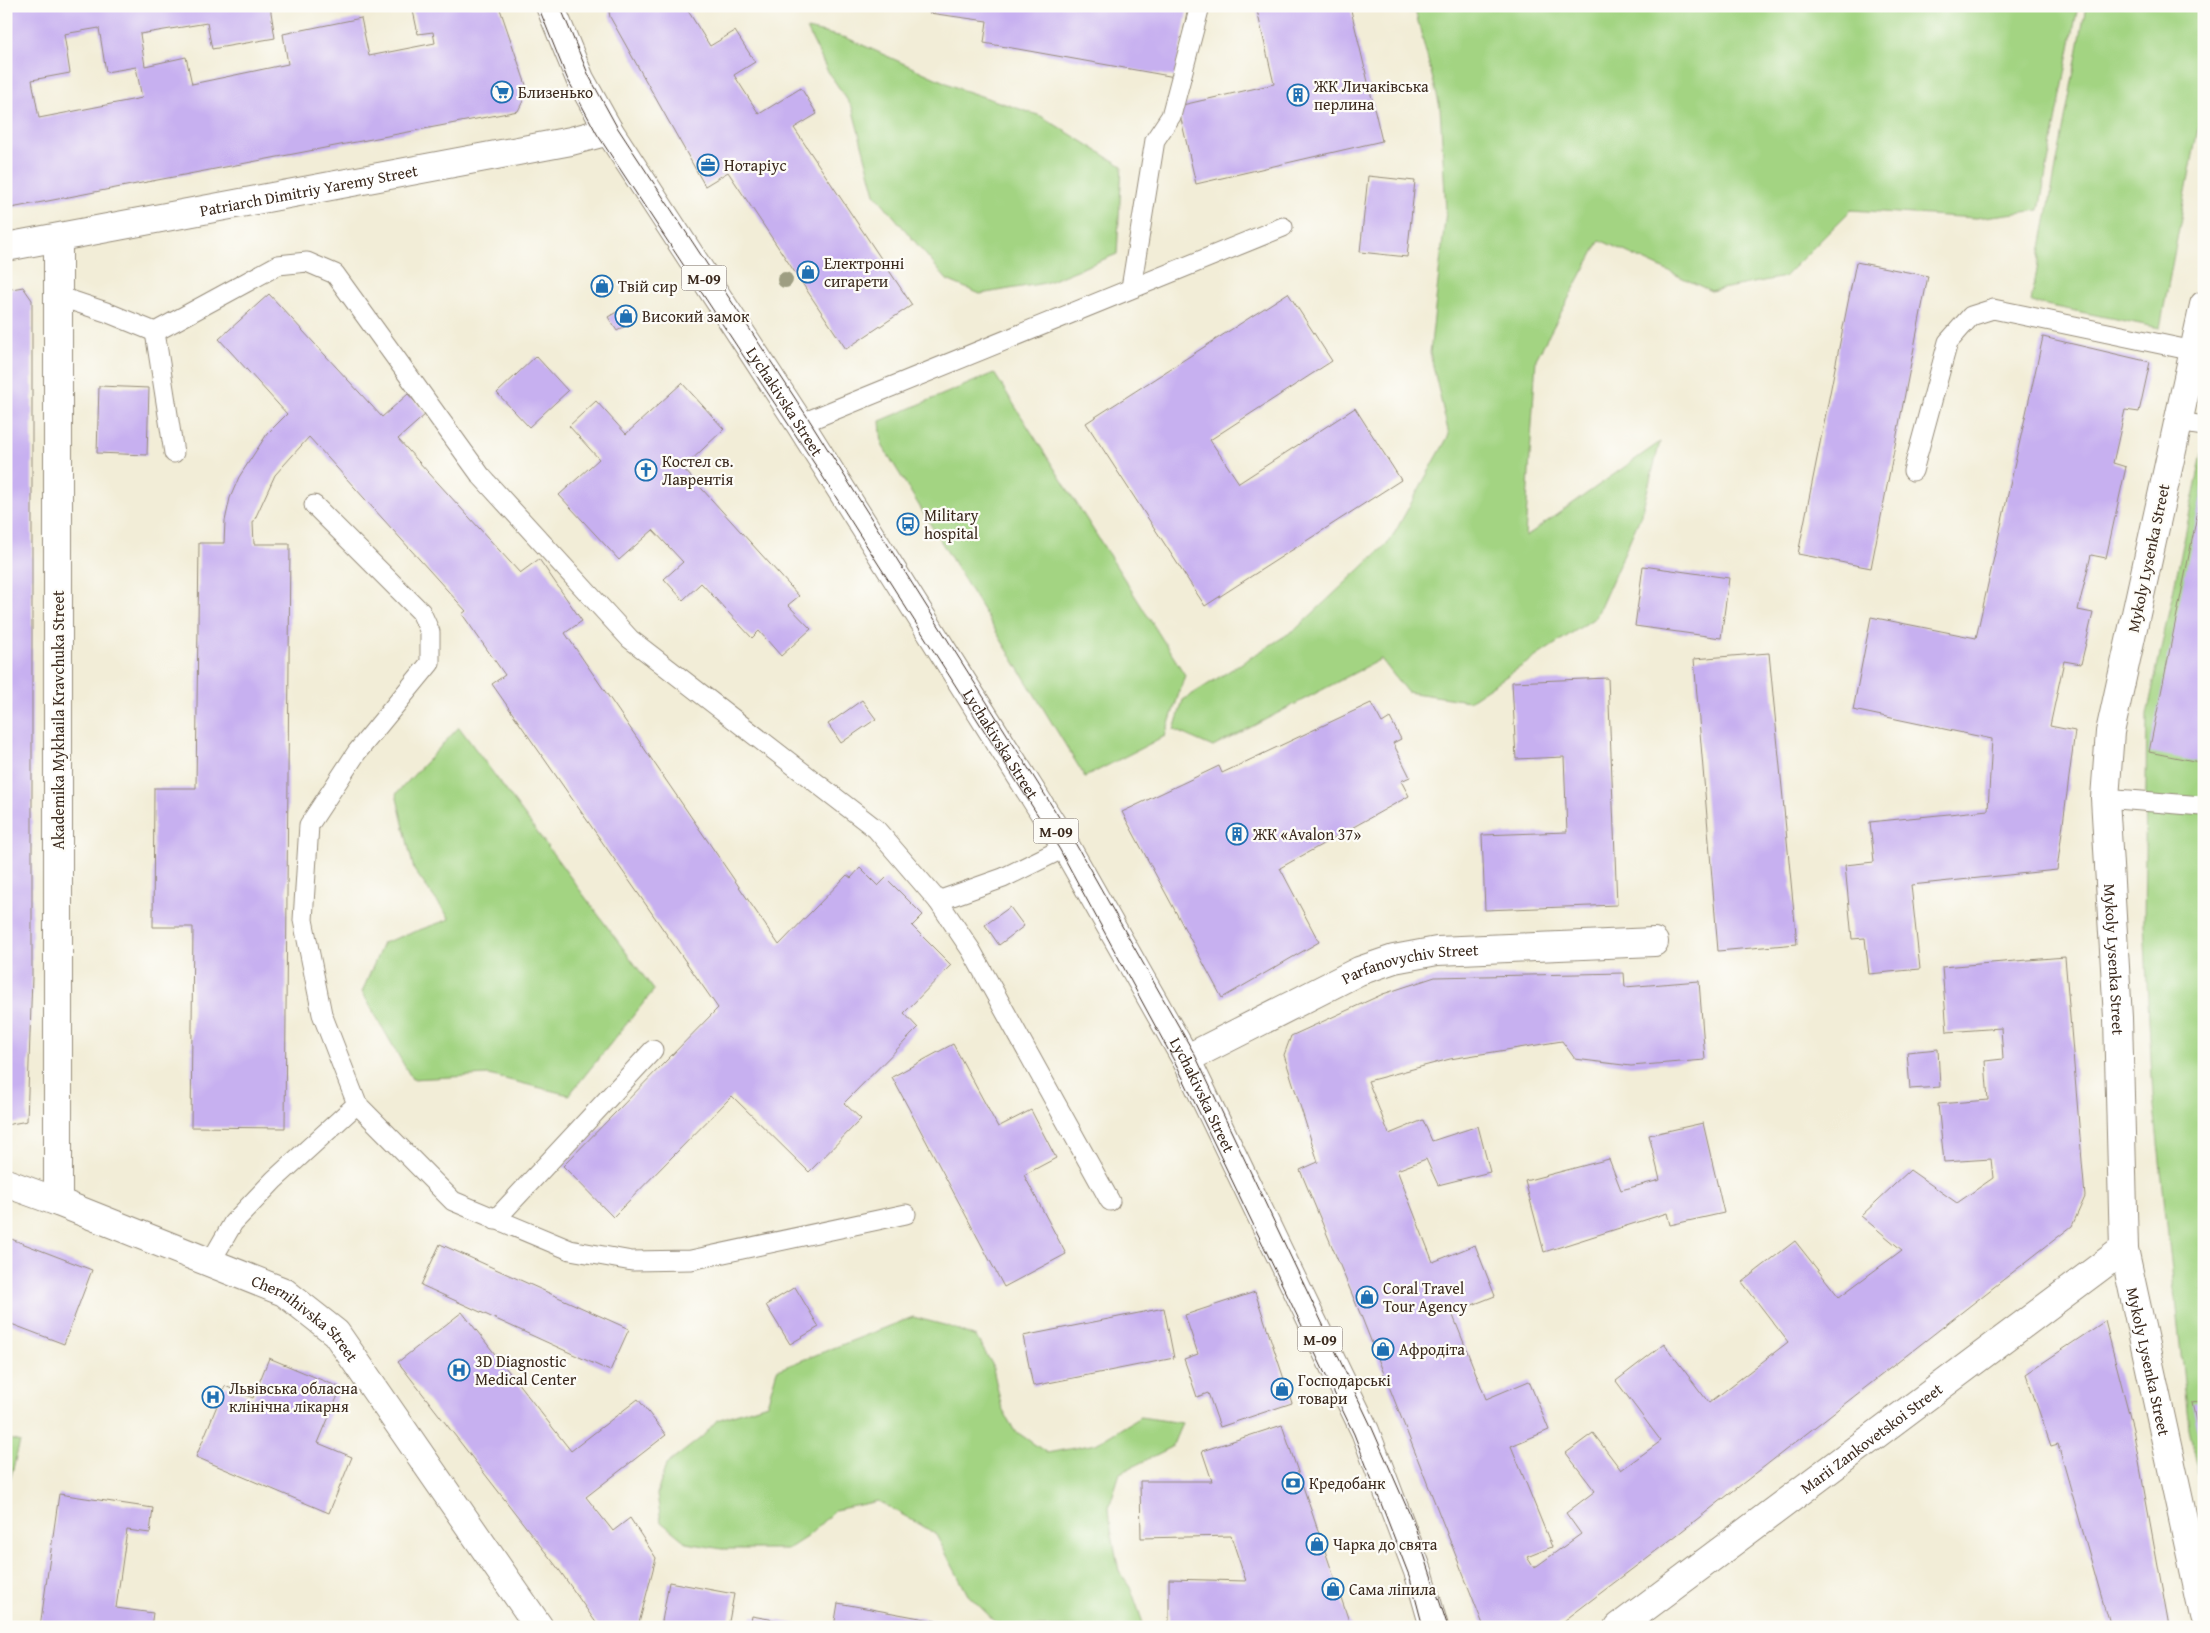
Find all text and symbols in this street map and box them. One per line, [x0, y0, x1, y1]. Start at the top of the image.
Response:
place label: ЖК Личаківська перлина [1313, 74, 1429, 116]
supermarket icon: Близенько [490, 80, 514, 104]
place label: Близенько [518, 80, 593, 104]
building icon: ЖК Личаківська перлина [1286, 83, 1310, 107]
office icon: Нотаріус [696, 153, 720, 177]
place label: Нотаріус [724, 153, 787, 177]
street label: Patriarch Dimitriy Yaremy Street [198, 158, 420, 222]
place label: Електронні сигарети [824, 251, 905, 293]
shop icon: Електронні сигарети [796, 260, 820, 284]
road number: М-09 [682, 266, 726, 290]
shop icon: Твій сир [590, 274, 614, 298]
place label: Твій сир [618, 274, 678, 298]
shop icon: Високий замок [614, 304, 638, 328]
place label: Високий замок [642, 304, 750, 328]
street label: Lychakivska Street [741, 342, 829, 461]
place label: Костел св. Лаврентія [662, 449, 734, 491]
church icon: Костел св. Лаврентія [634, 458, 658, 482]
street label: Mykoly Lysenka Street [2121, 481, 2176, 635]
place label: Military hospital [924, 503, 979, 545]
bus stop icon: Military hospital [896, 512, 920, 536]
street label: Akademika Mykhaila Kravchuka Street [46, 590, 70, 850]
street label: Lychakivska Street [957, 684, 1045, 804]
road number: М-09 [1034, 818, 1078, 844]
building icon: ЖК «Avalon 37» [1225, 822, 1249, 846]
place label: ЖК «Avalon 37» [1252, 822, 1361, 846]
street label: Mykoly Lysenka Street [2098, 883, 2130, 1036]
street label: Parfanovychiv Street [1337, 937, 1479, 990]
street label: Lychakivska Street [1164, 1033, 1241, 1157]
street label: Chernihivska Street [248, 1268, 365, 1367]
place label: Coral Travel Tour Agency [1383, 1276, 1468, 1318]
shop icon: Coral Travel Tour Agency [1355, 1285, 1379, 1309]
street label: Mykoly Lysenka Street [2121, 1285, 2177, 1438]
road number: М-09 [1298, 1326, 1342, 1352]
shop icon: Афродіта [1371, 1337, 1395, 1361]
place label: Афродіта [1399, 1337, 1465, 1361]
place label: 3D Diagnostic Medical Center [475, 1349, 577, 1391]
hospital icon: 3D Diagnostic Medical Center [447, 1358, 471, 1382]
place label: Господарські товари [1298, 1368, 1391, 1410]
place label: Львівська обласна клінічна лікарня [229, 1376, 358, 1418]
shop icon: Господарські товари [1270, 1377, 1294, 1401]
street label: Marii Zankovetskoi Street [1795, 1377, 1948, 1499]
hospital icon: Львівська обласна клінічна лікарня [201, 1385, 225, 1409]
bank icon: Кредобанк [1281, 1471, 1305, 1495]
place label: Кредобанк [1309, 1471, 1386, 1495]
shop icon: Чарка до свята [1305, 1532, 1329, 1556]
place label: Чарка до свята [1333, 1532, 1438, 1556]
shop icon: Сама ліпила [1321, 1577, 1345, 1601]
place label: Сама ліпила [1349, 1577, 1437, 1601]

